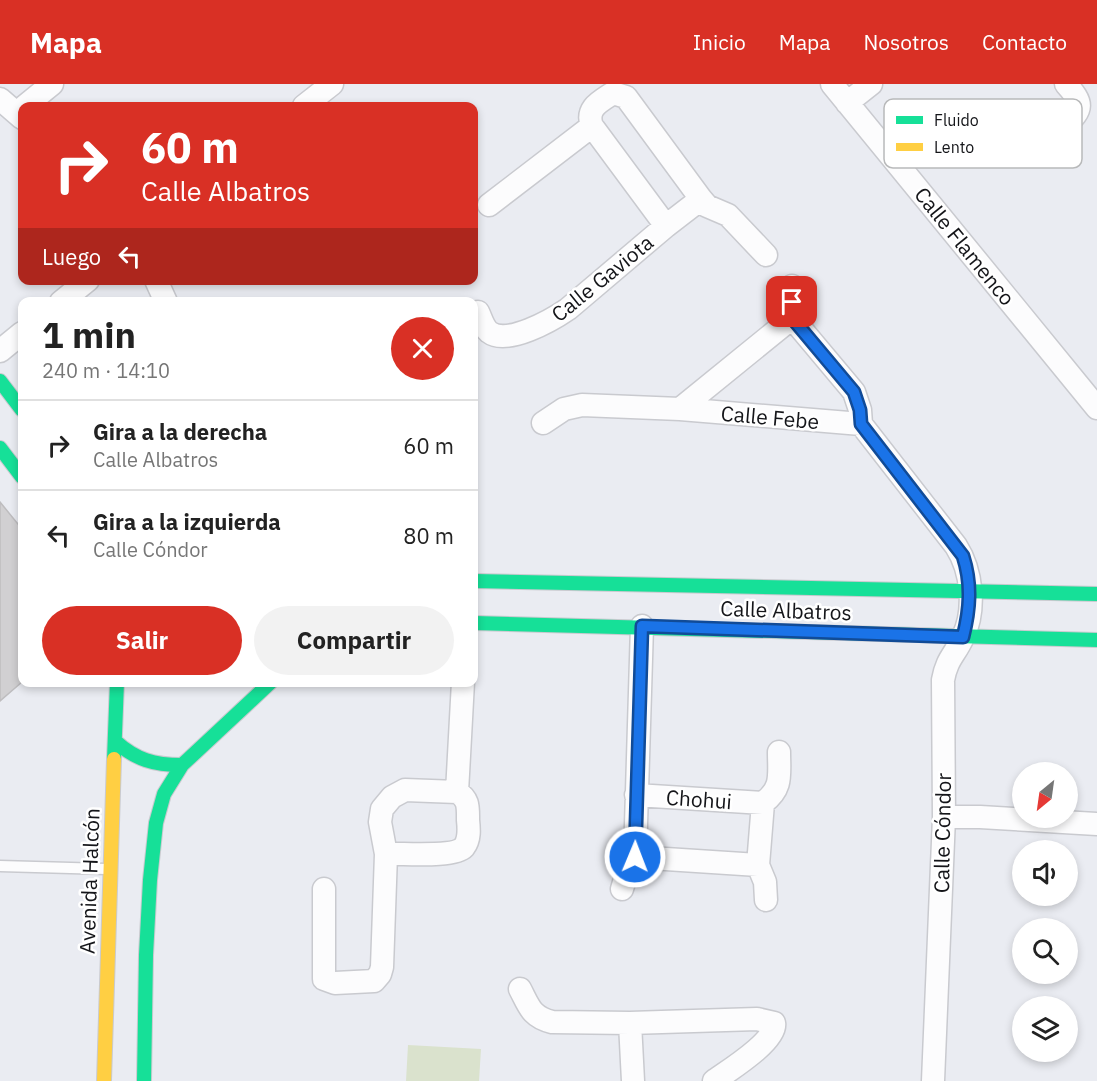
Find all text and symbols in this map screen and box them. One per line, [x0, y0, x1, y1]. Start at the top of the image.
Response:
text: Mapa [30, 24, 102, 61]
text: Inicio [693, 28, 746, 56]
text: Mapa [779, 28, 831, 56]
text: Nosotros [864, 28, 949, 56]
text: Contacto [982, 28, 1067, 56]
legend [884, 99, 1082, 168]
text: Fluido [934, 110, 979, 130]
text: 60 m [141, 120, 239, 175]
icon: right [42, 126, 120, 204]
text: Lento [934, 137, 974, 157]
text: Calle Albatros [141, 173, 310, 208]
street label: Calle Flamenco [909, 181, 1021, 311]
street label: Calle Gaviota [545, 228, 659, 328]
icon: left [113, 240, 146, 273]
text: Luego [42, 242, 101, 271]
pin [766, 276, 817, 327]
icon: arrive [775, 285, 808, 318]
text: 1 min [42, 311, 136, 358]
button: close [391, 317, 454, 380]
text: 240 m · 14:10 [42, 357, 170, 384]
street label: Calle Febe [720, 399, 820, 435]
text: Gira a la derecha [93, 417, 267, 446]
icon: right [42, 429, 75, 462]
text: 60 m [403, 431, 454, 460]
text: Calle Albatros [93, 446, 218, 473]
text: Gira a la izquierda [93, 507, 281, 536]
icon: left [42, 519, 75, 552]
text: 80 m [403, 521, 454, 550]
text: Calle Cóndor [93, 536, 208, 563]
street label: Calle Albatros [720, 594, 852, 626]
button: Salir [42, 606, 242, 675]
button: Compartir [254, 606, 454, 675]
north arrow [1012, 762, 1078, 828]
map controls [1012, 762, 1078, 1062]
street label: Calle Cóndor [927, 772, 957, 893]
street label: Chohui [665, 783, 733, 815]
street label: Avenida Halcón [72, 807, 106, 955]
position arrow [603, 825, 667, 889]
button: sound [1012, 840, 1078, 906]
button: search [1012, 918, 1078, 984]
button: layers [1012, 996, 1078, 1062]

